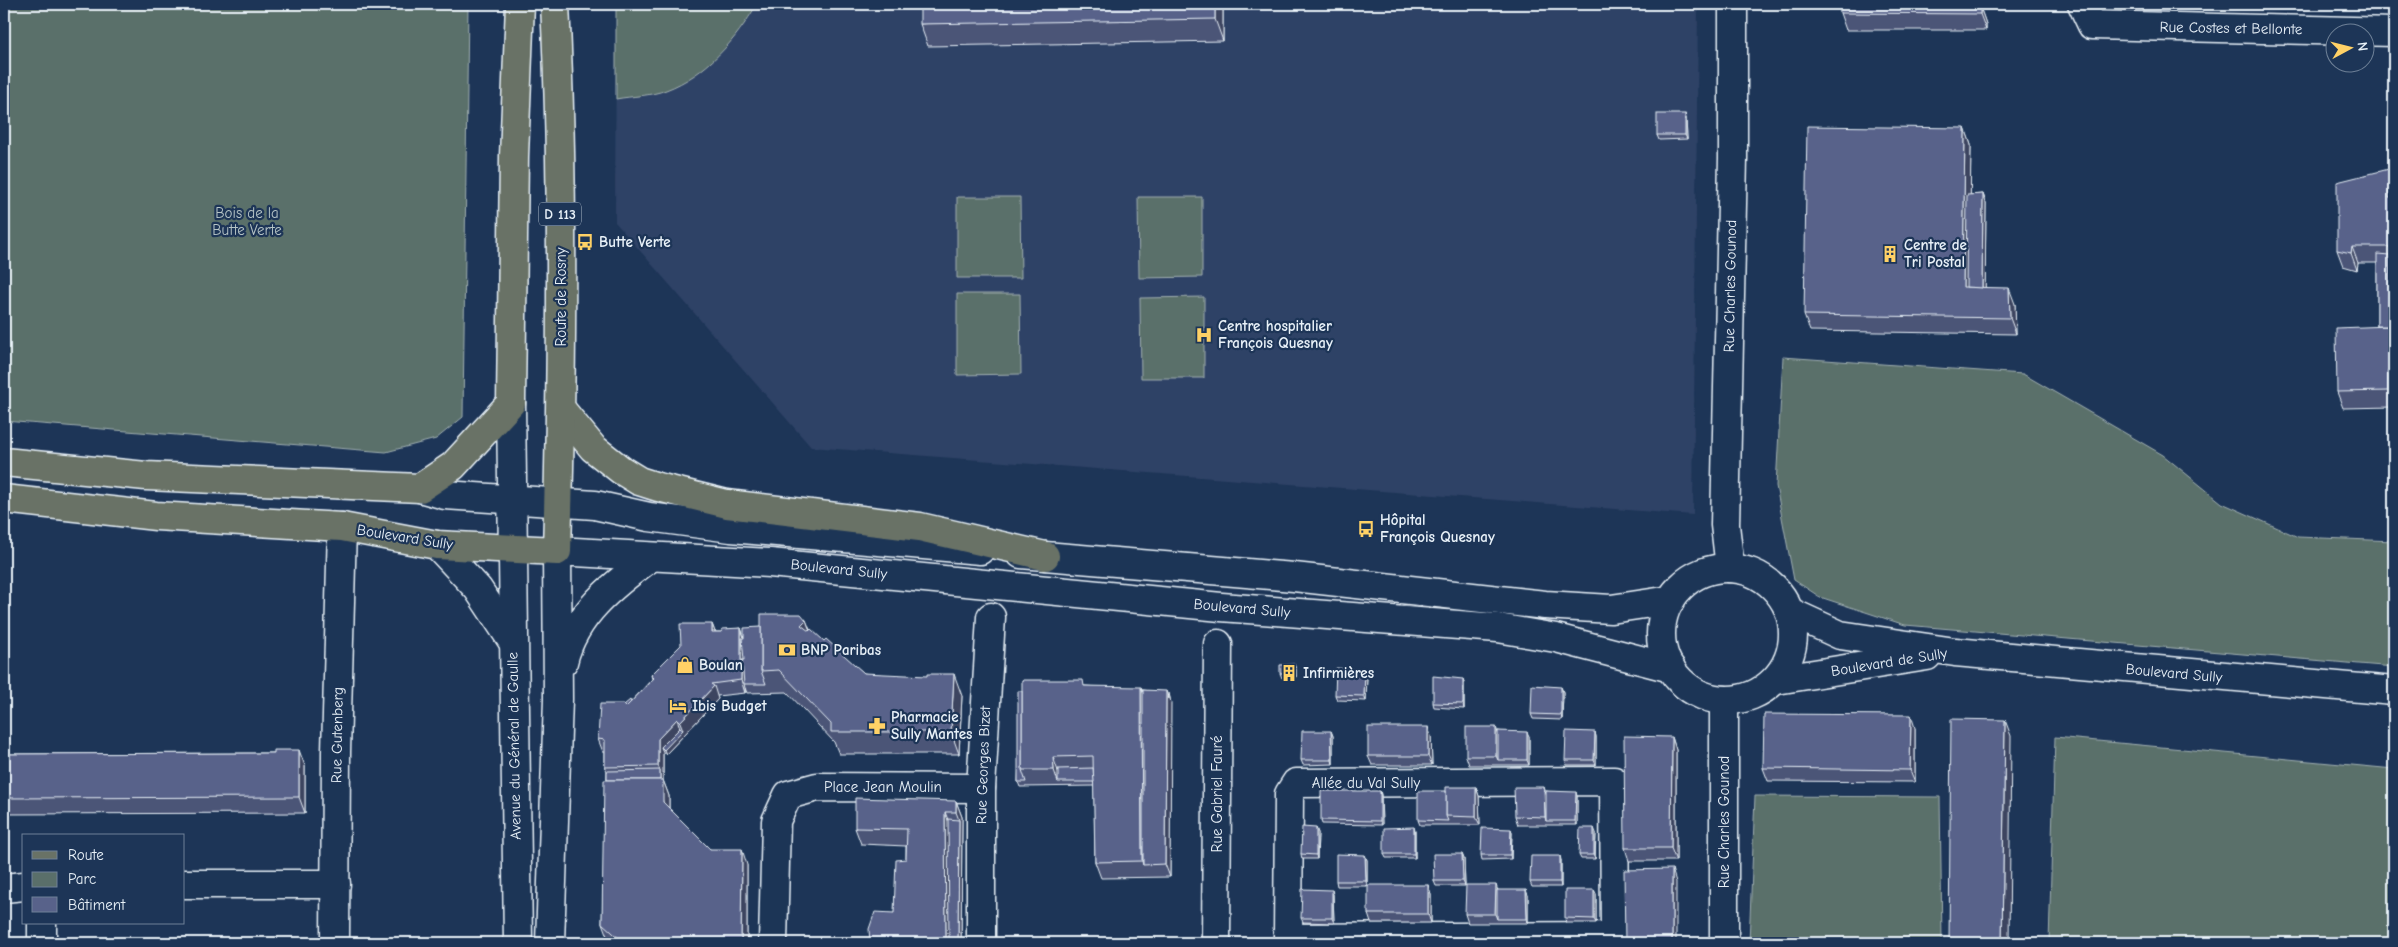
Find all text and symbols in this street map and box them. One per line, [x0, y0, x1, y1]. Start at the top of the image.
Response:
street label: Rue Costes et Bellonte [2159, 18, 2303, 38]
north arrow [2326, 22, 2376, 72]
text: N [2353, 41, 2371, 52]
road number: D 113 [539, 202, 581, 225]
park label: Bois de la Butte Verte [212, 204, 282, 239]
street label: Rue Charles Gounod [1720, 220, 1740, 352]
bus stop icon: Butte Verte [575, 232, 595, 252]
place label: Butte Verte [599, 233, 671, 251]
place label: Centre de Tri Postal [1904, 236, 1967, 271]
building icon: Centre de Tri Postal [1880, 244, 1900, 264]
street label: Route de Rosny [552, 247, 570, 347]
place label: Centre hospitalier François Quesnay [1218, 317, 1333, 352]
hospital icon: Centre hospitalier François Quesnay [1194, 325, 1214, 345]
place label: Hôpital François Quesnay [1380, 511, 1495, 546]
bus stop icon: Hôpital François Quesnay [1356, 519, 1376, 539]
street label: Boulevard Sully [356, 521, 455, 554]
street label: Boulevard Sully [790, 555, 889, 583]
street label: Boulevard Sully [1193, 595, 1291, 621]
bank icon: BNP Paribas [777, 640, 797, 660]
place label: BNP Paribas [801, 641, 881, 659]
street label: Boulevard de Sully [1830, 644, 1949, 680]
street label: Avenue du Général de Gaulle [503, 651, 525, 840]
shop icon: Boulan [675, 655, 695, 675]
place label: Boulan [699, 656, 743, 674]
street label: Boulevard Sully [2125, 660, 2223, 686]
building icon: Infirmières [1279, 663, 1299, 683]
place label: Infirmières [1303, 664, 1374, 682]
street label: Rue Gutenberg [327, 687, 347, 783]
hotel icon: Ibis Budget [668, 696, 688, 716]
place label: Ibis Budget [692, 697, 768, 715]
street label: Rue Georges Bizet [972, 705, 994, 824]
place label: Pharmacie Sully Mantes [891, 708, 972, 743]
pharmacy icon: Pharmacie Sully Mantes [867, 716, 887, 736]
street label: Rue Gabriel Fauré [1208, 735, 1226, 853]
street label: Rue Charles Gounod [1715, 756, 1733, 888]
street label: Allée du Val Sully [1312, 774, 1420, 792]
street label: Place Jean Moulin [824, 778, 942, 796]
legend [22, 834, 185, 924]
text: Route [68, 846, 104, 864]
text: Parc [68, 870, 96, 888]
text: Bâtiment [68, 896, 126, 914]

